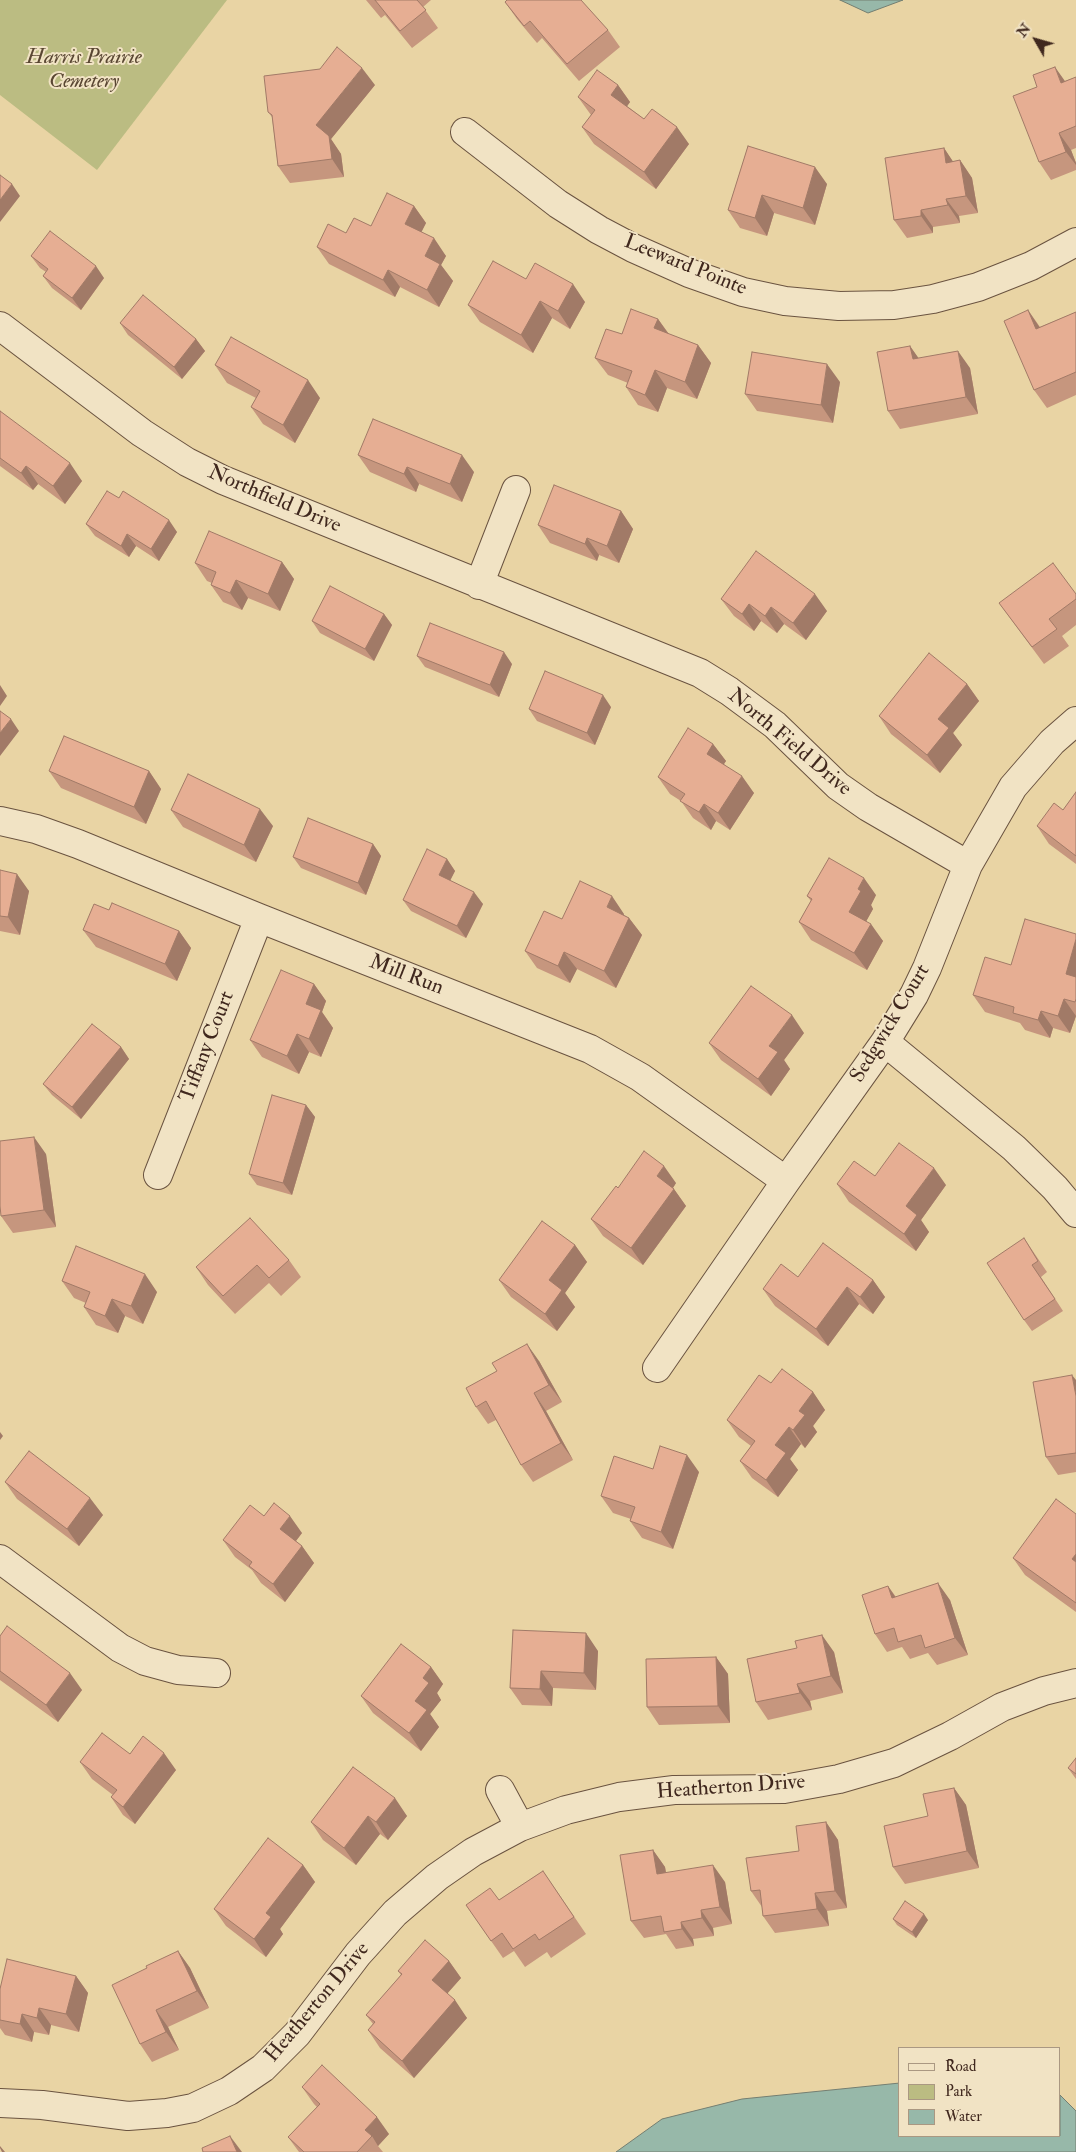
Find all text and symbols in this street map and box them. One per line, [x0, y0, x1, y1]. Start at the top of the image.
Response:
north arrow [1011, 15, 1061, 65]
text: N [1013, 20, 1034, 41]
park label: Harris Prairie Cemetery [26, 45, 142, 95]
street label: Leeward Pointe [620, 230, 750, 302]
street label: Northfield Drive [203, 461, 345, 539]
street label: North Field Drive [722, 684, 856, 802]
street label: Mill Run [365, 950, 447, 1002]
street label: Sedgwick Court [846, 960, 936, 1088]
street label: Tiffany Court [175, 988, 241, 1106]
street label: Heatherton Drive [656, 1770, 806, 1806]
street label: Heatherton Drive [260, 1938, 376, 2068]
legend [898, 2047, 1061, 2137]
text: Road [945, 2057, 976, 2076]
text: Park [945, 2082, 972, 2101]
text: Water [945, 2107, 982, 2126]

